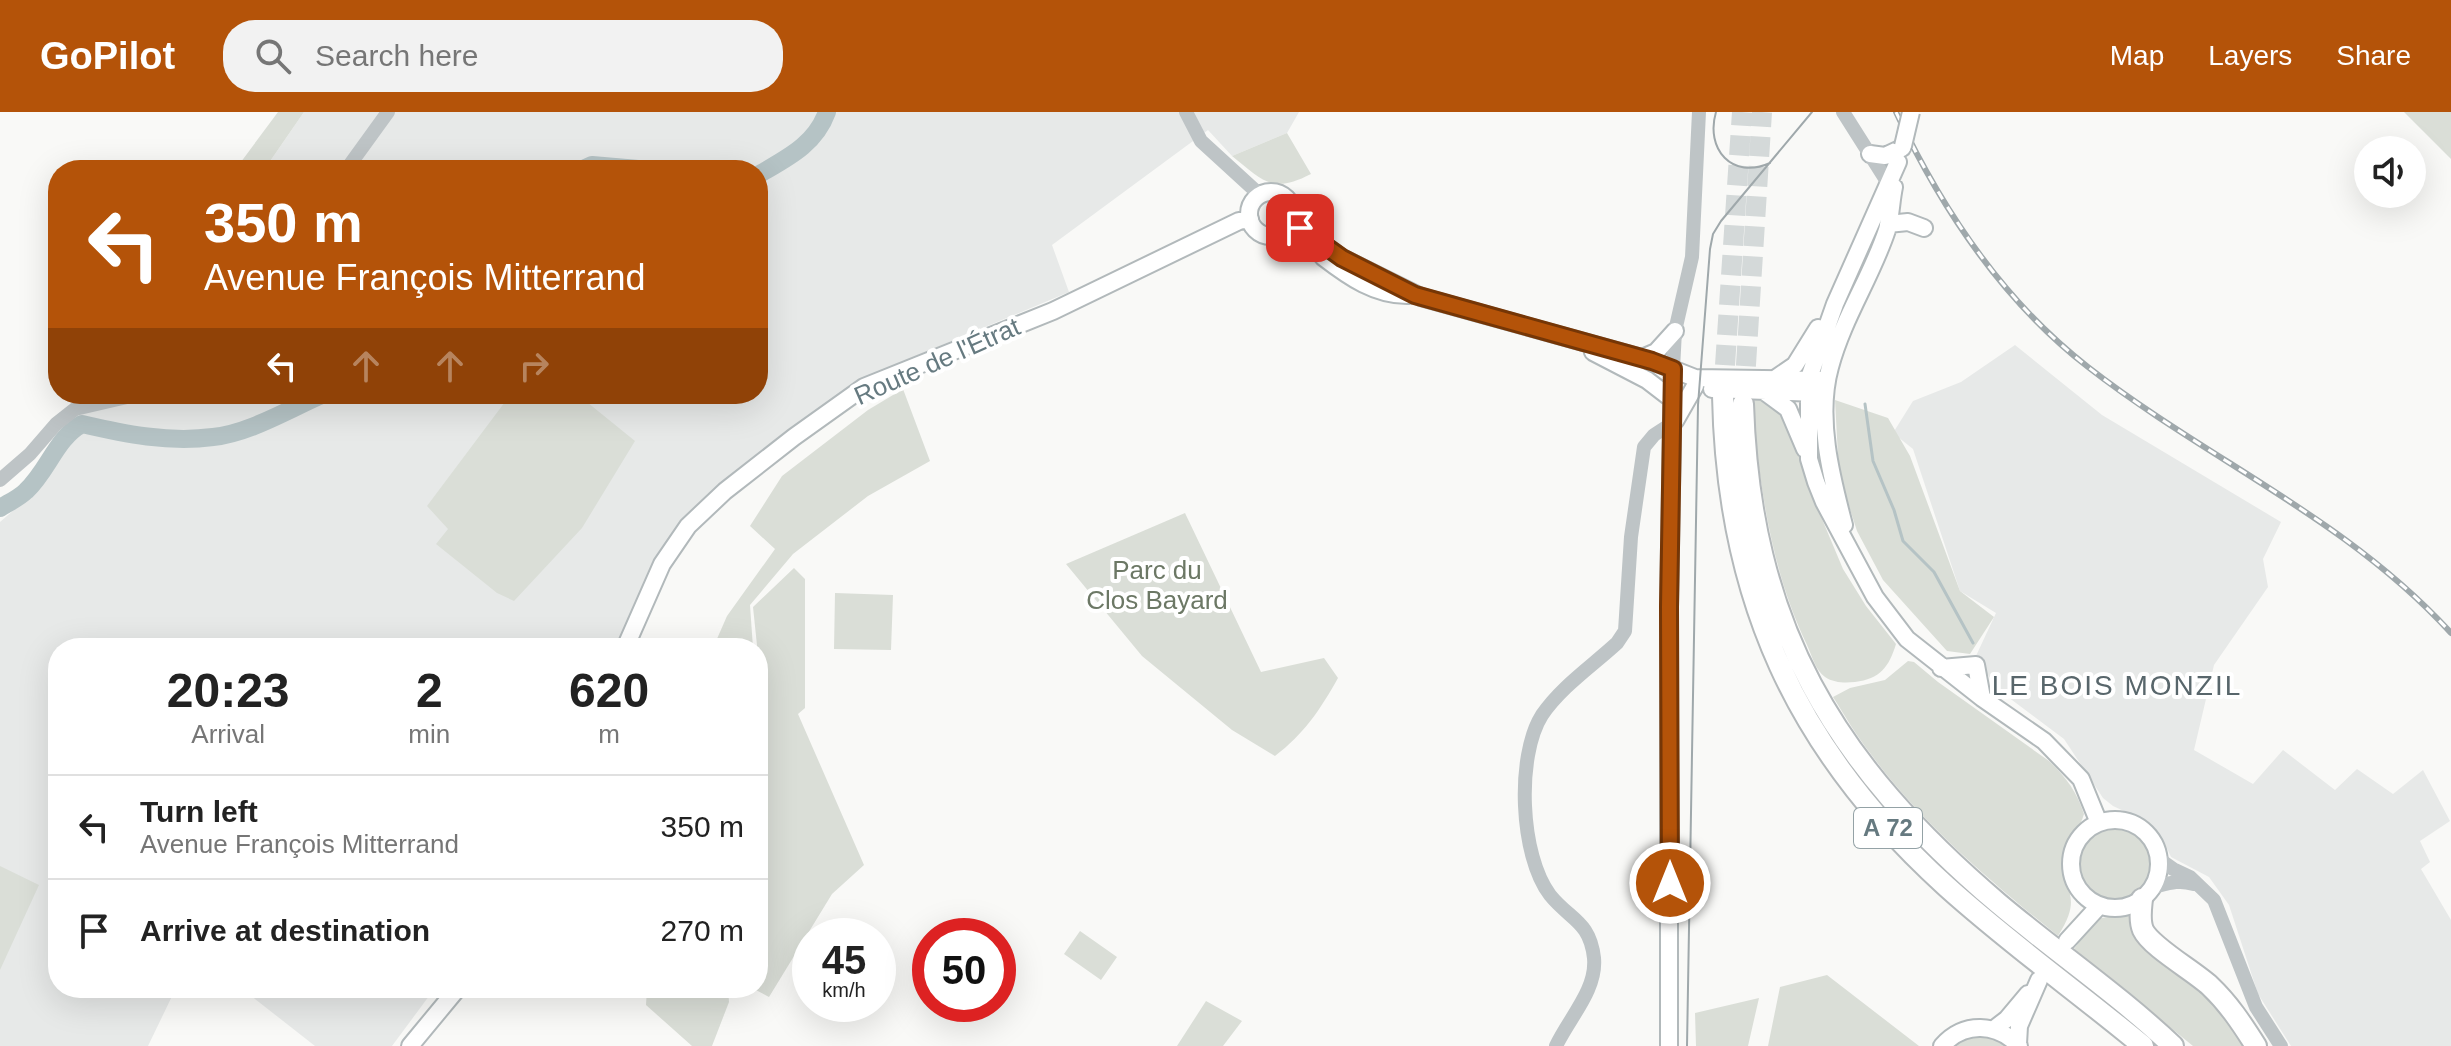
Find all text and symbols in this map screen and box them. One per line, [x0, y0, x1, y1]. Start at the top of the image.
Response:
search box [223, 20, 783, 92]
icon: search [251, 34, 295, 78]
text: GoPilot [40, 35, 175, 77]
text: Search here [315, 39, 479, 72]
text: Map [2110, 40, 2164, 71]
text: Layers [2208, 40, 2292, 71]
text: Share [2336, 40, 2411, 71]
map controls [2354, 136, 2426, 208]
button: sound [2354, 136, 2426, 208]
text: 350 m [204, 191, 363, 254]
icon: left [72, 192, 176, 296]
pin [1266, 194, 1334, 262]
icon: arrive [1278, 206, 1322, 250]
text: Avenue François Mitterrand [204, 257, 646, 298]
street label: Route de l'Étrat [849, 311, 1025, 411]
icon: left [260, 344, 304, 388]
icon: ahead [344, 344, 388, 388]
icon: ahead [428, 344, 472, 388]
icon: right [512, 344, 556, 388]
park label: Parc du Clos Bayard [1086, 555, 1228, 615]
text: 20:23 [167, 664, 290, 717]
text: 2 [416, 664, 443, 717]
text: 620 [569, 664, 649, 717]
district label: LE BOIS MONZIL [1992, 670, 2242, 701]
text: Arrival [191, 719, 265, 749]
text: min [408, 719, 450, 749]
text: m [598, 719, 620, 749]
text: Turn left [140, 795, 258, 828]
icon: left [72, 805, 116, 849]
road number: A 72 [1854, 808, 1922, 848]
text: 350 m [661, 810, 744, 843]
text: Avenue François Mitterrand [140, 829, 459, 859]
position arrow [1628, 841, 1712, 925]
icon: arrive [72, 909, 116, 953]
text: Arrive at destination [140, 914, 430, 947]
text: 270 m [661, 914, 744, 947]
speed limit sign: 50 [912, 918, 1016, 1022]
text: 45 [822, 938, 866, 982]
text: km/h [822, 979, 866, 1001]

